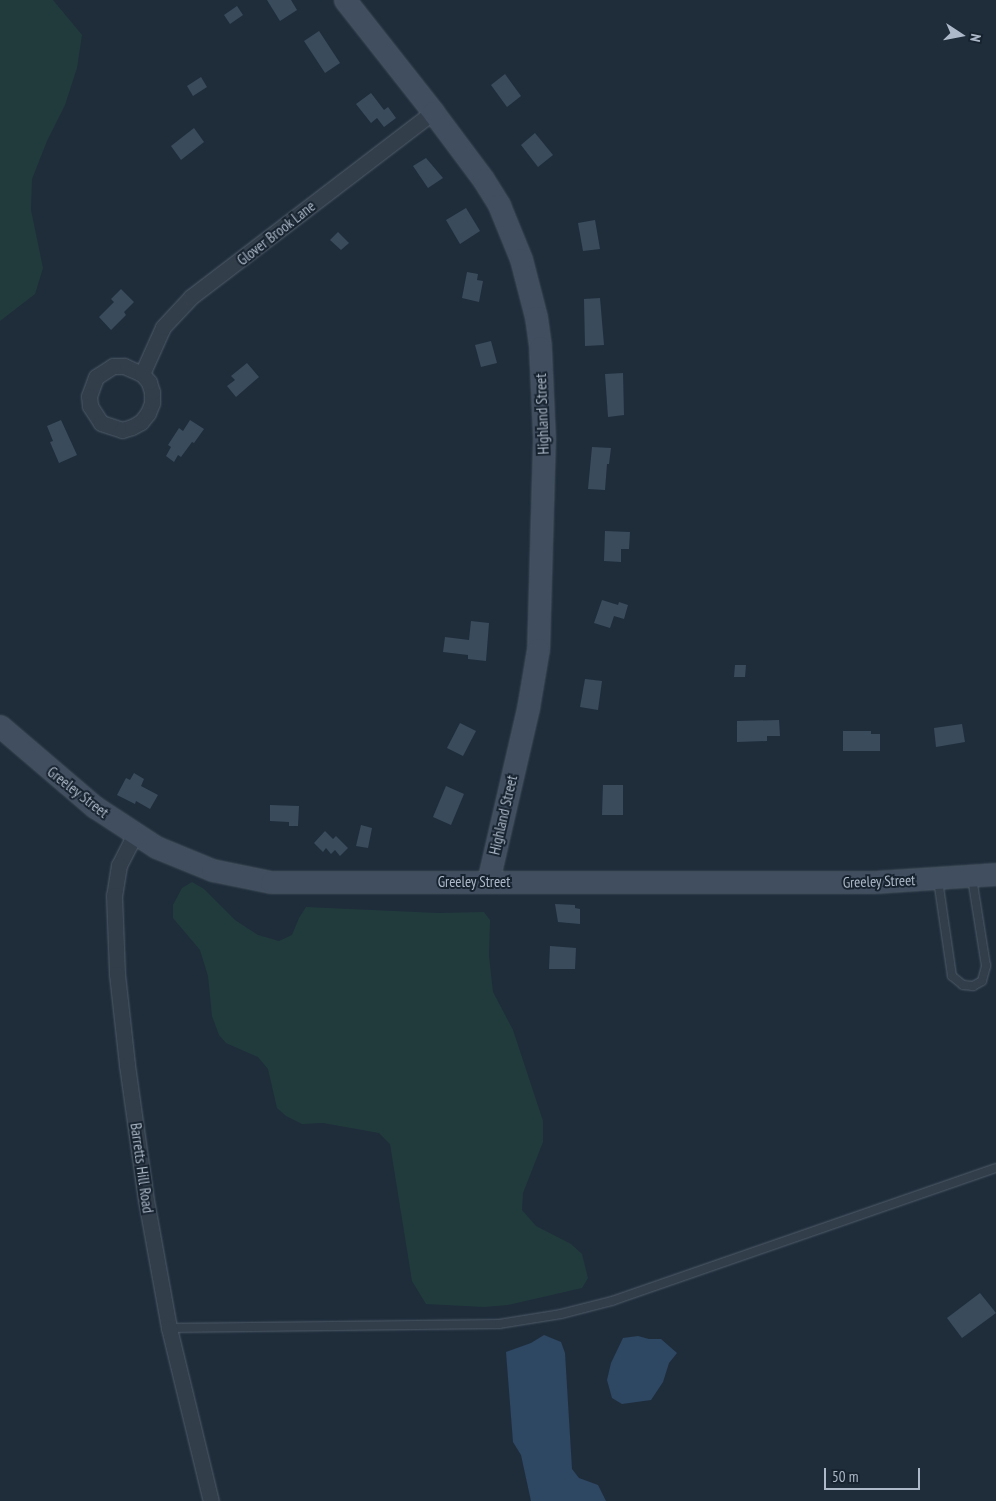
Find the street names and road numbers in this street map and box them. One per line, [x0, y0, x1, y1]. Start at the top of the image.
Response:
street label: Glover Brook Lane [233, 197, 319, 269]
street label: Highland Street [532, 373, 552, 455]
street label: Greeley Street [44, 762, 112, 822]
street label: Highland Street [485, 773, 521, 857]
street label: Greeley Street [842, 871, 916, 891]
street label: Greeley Street [437, 873, 511, 891]
street label: Barretts Hill Road [127, 1122, 157, 1214]

